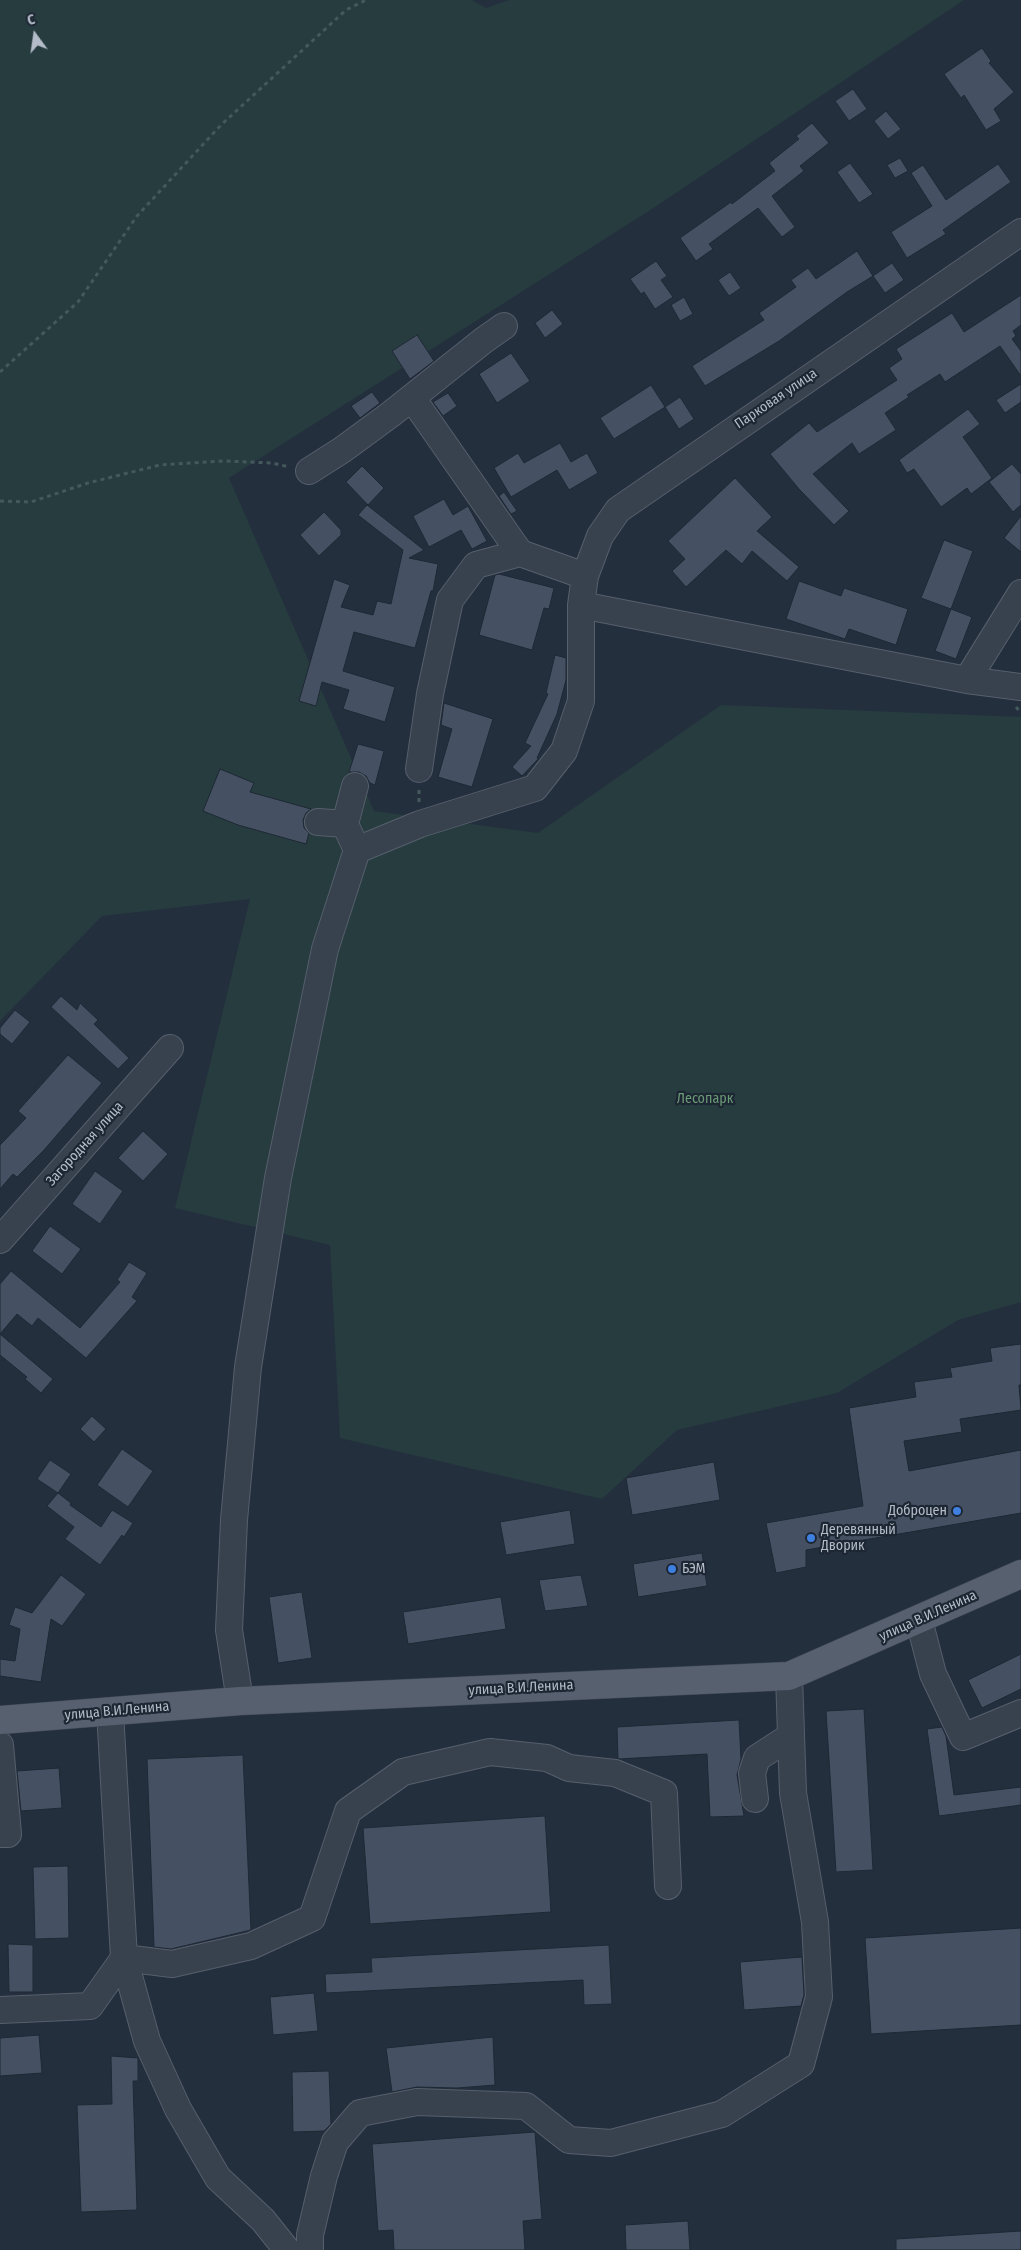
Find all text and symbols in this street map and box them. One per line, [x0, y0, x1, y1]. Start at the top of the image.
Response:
north arrow [10, 10, 60, 60]
text: С [26, 11, 37, 29]
street label: Парковая улица [732, 365, 820, 433]
park label: Лесопарк [677, 1091, 733, 1107]
street label: Загородная улица [43, 1099, 127, 1189]
place label: Доброцен [888, 1503, 947, 1519]
marker: Доброцен [951, 1505, 963, 1517]
place label: Деревянный Дворик [821, 1522, 896, 1554]
marker: Деревянный Дворик [805, 1532, 817, 1544]
place label: БЭМ [682, 1561, 706, 1577]
marker: БЭМ [666, 1563, 678, 1575]
street label: улица В.И.Ленина [877, 1587, 979, 1645]
street label: улица В.И.Ленина [468, 1677, 574, 1699]
street label: улица В.И.Ленина [64, 1698, 170, 1724]

